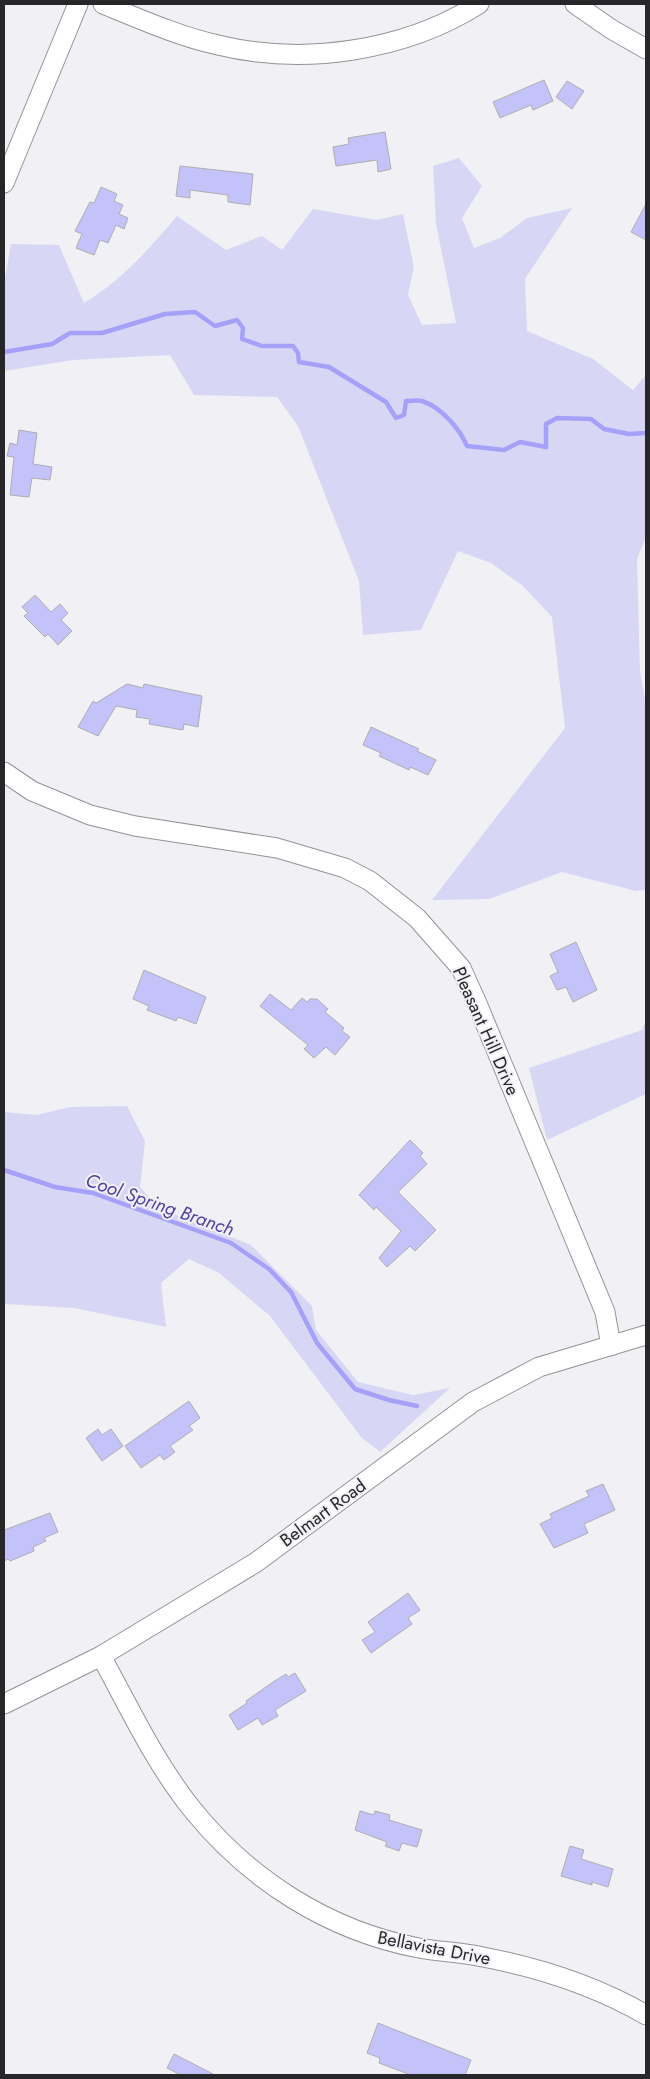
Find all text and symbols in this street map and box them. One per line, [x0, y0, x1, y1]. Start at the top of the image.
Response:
street label: Pleasant Hill Drive [446, 963, 526, 1099]
water label: Cool Spring Branch [82, 1166, 238, 1243]
street label: Belmart Road [275, 1473, 371, 1553]
street label: Bellavista Drive [375, 1924, 493, 1972]

